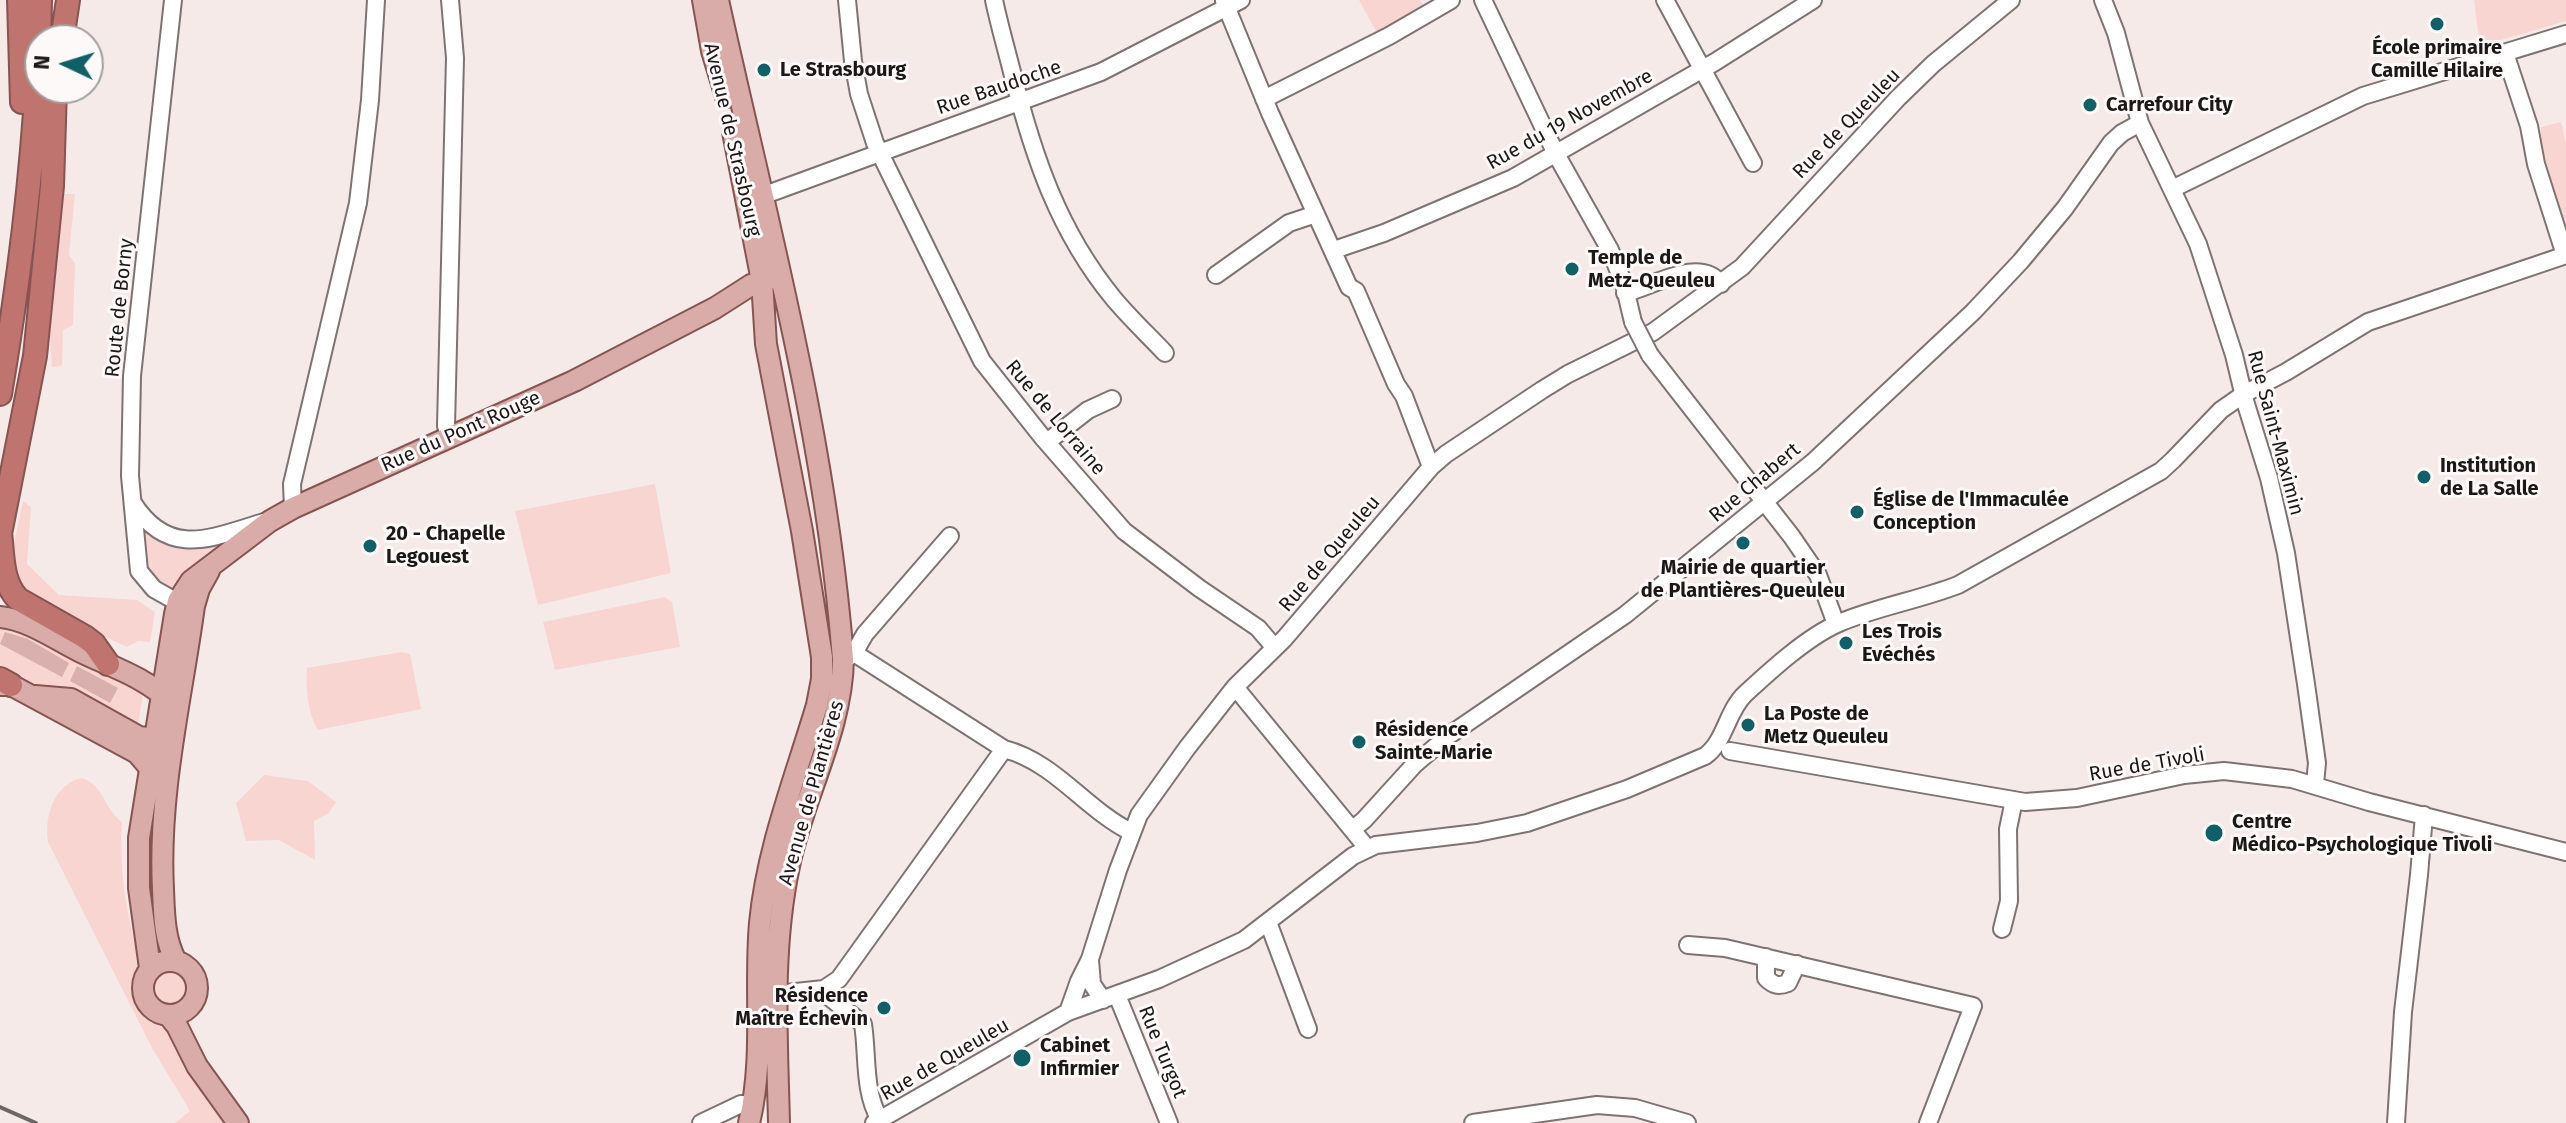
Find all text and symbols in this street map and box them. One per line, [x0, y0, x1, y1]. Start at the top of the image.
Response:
marker: École primaire Camille Hilaire [2428, 15, 2446, 33]
north arrow [24, 24, 104, 104]
place label: École primaire Camille Hilaire [2371, 36, 2503, 83]
street label: Avenue de Strasbourg [698, 41, 766, 239]
text: N [28, 54, 56, 71]
street label: Rue Baudoche [933, 55, 1065, 121]
place label: Le Strasbourg [780, 58, 906, 82]
marker: Le Strasbourg [755, 61, 773, 79]
street label: Rue du 19 Novembre [1483, 64, 1657, 176]
street label: Rue de Queuleu [1788, 64, 1906, 184]
place label: Carrefour City [2106, 93, 2233, 117]
marker: Carrefour City [2081, 96, 2099, 114]
street label: Route de Borny [101, 237, 139, 379]
place label: Temple de Metz-Queuleu [1588, 246, 1715, 293]
marker: Temple de Metz-Queuleu [1563, 260, 1581, 278]
street label: Rue Saint-Maximin [2241, 348, 2309, 518]
street label: Rue de Lorraine [1000, 355, 1110, 481]
street label: Rue du Pont Rouge [378, 386, 544, 478]
street label: Rue Chabert [1705, 438, 1805, 528]
place label: Institution de La Salle [2440, 454, 2539, 501]
marker: Institution de La Salle [2415, 468, 2433, 486]
place label: Église de l'Immaculée Conception [1873, 488, 2069, 535]
street label: Rue de Queuleu [1274, 491, 1386, 617]
marker: Église de l'Immaculée Conception [1848, 503, 1866, 521]
place label: 20 - Chapelle Legouest [386, 522, 505, 569]
marker: Mairie de quartier de Plantières-Queuleu [1734, 534, 1752, 552]
marker: 20 - Chapelle Legouest [361, 537, 379, 555]
place label: Mairie de quartier de Plantières-Queuleu [1641, 556, 1845, 603]
place label: Les Trois Evéchés [1862, 620, 1942, 667]
marker: Les Trois Evéchés [1837, 634, 1855, 652]
street label: Avenue de Plantières [774, 698, 850, 888]
place label: La Poste de Metz Queuleu [1764, 702, 1888, 749]
marker: La Poste de Metz Queuleu [1739, 716, 1757, 734]
place label: Résidence Sainte-Marie [1375, 718, 1492, 765]
marker: Résidence Sainte-Marie [1350, 733, 1368, 751]
street label: Rue de Tivoli [2087, 743, 2207, 787]
place label: Centre Médico-Psychologique Tivoli [2232, 810, 2492, 857]
marker: Centre Médico-Psychologique Tivoli [2203, 822, 2225, 844]
place label: Résidence Maître Échevin [735, 984, 868, 1031]
marker: Résidence Maître Échevin [875, 999, 893, 1017]
street label: Rue Turgot [1133, 1002, 1191, 1102]
street label: Rue de Queuleu [876, 1014, 1014, 1106]
place label: Cabinet Infirmier [1040, 1034, 1119, 1081]
marker: Cabinet Infirmier [1011, 1047, 1033, 1069]

